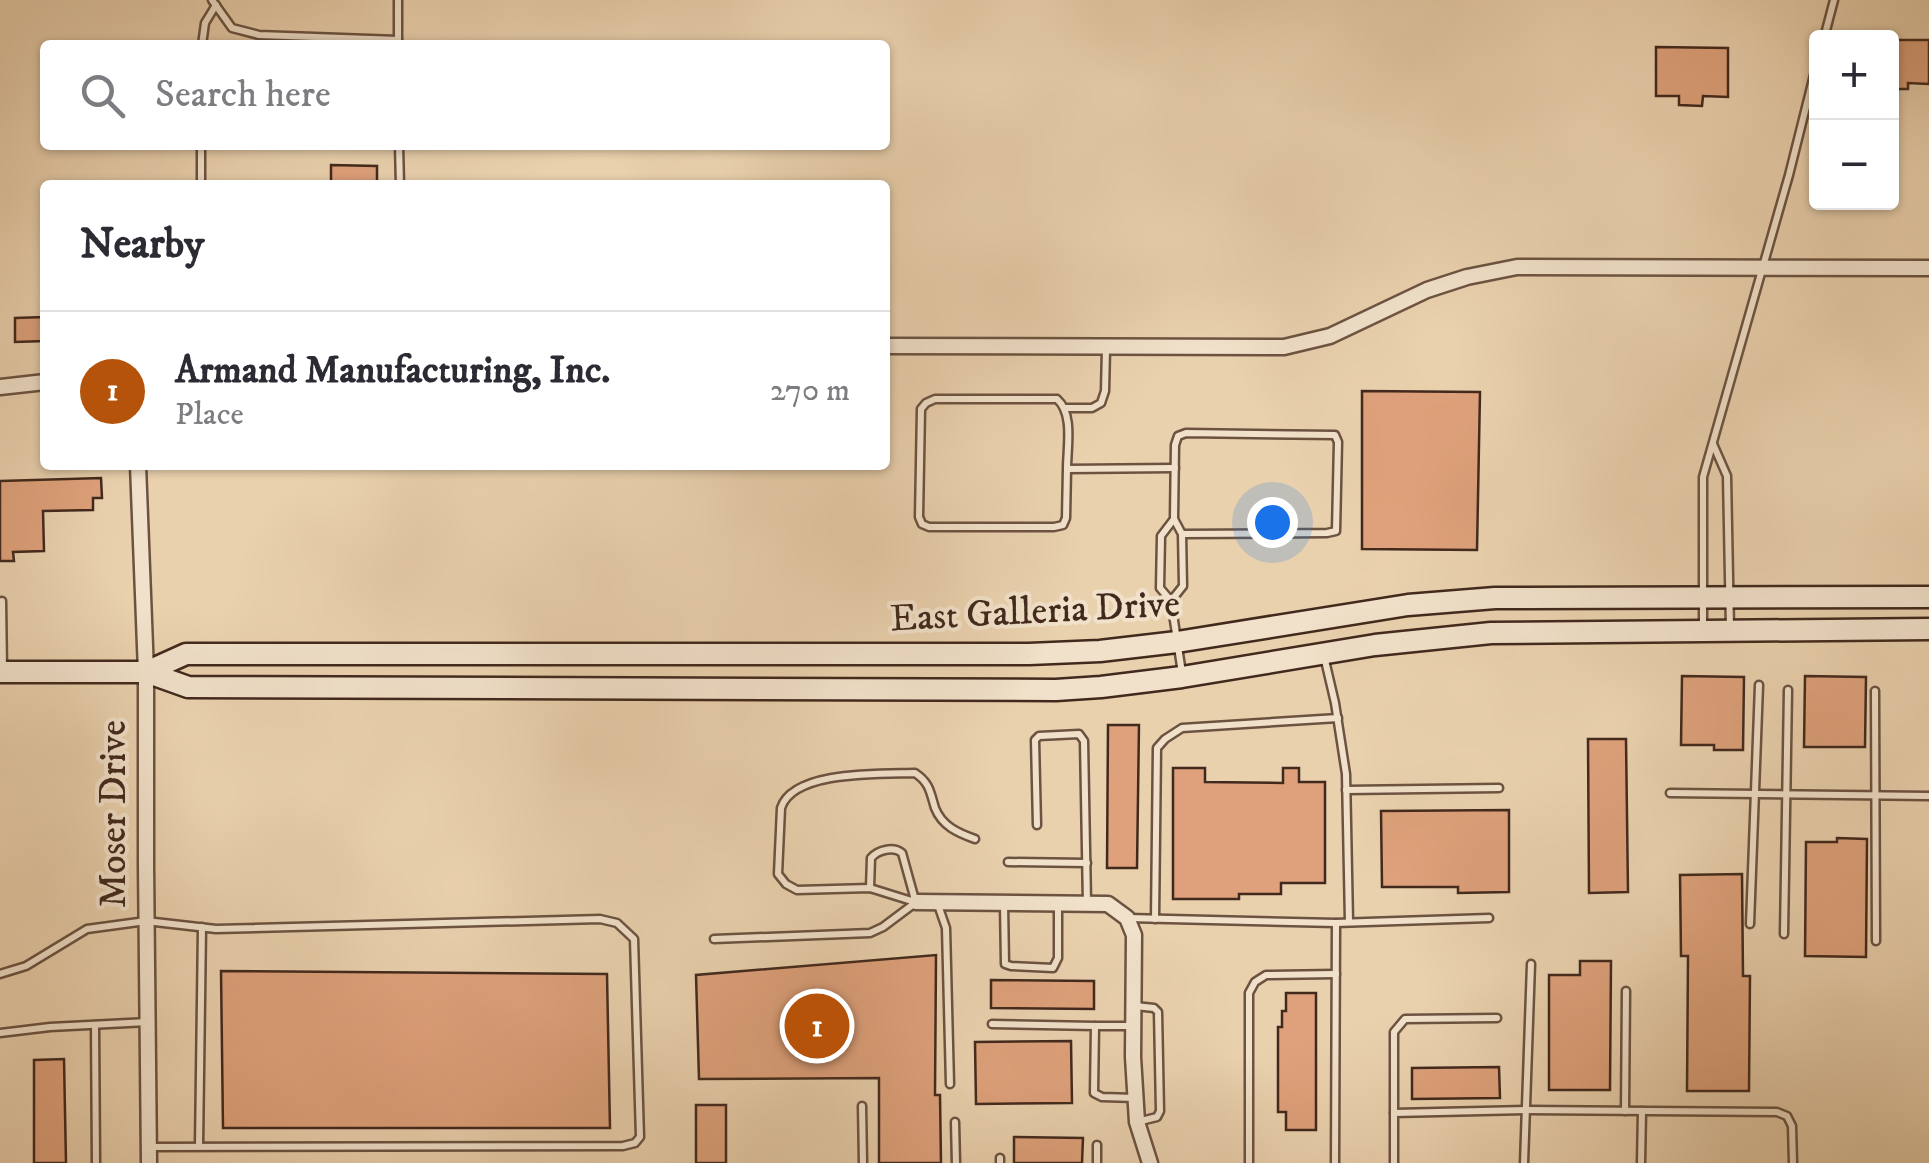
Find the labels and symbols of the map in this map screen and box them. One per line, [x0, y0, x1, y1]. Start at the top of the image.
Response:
your location [1247, 497, 1298, 548]
street label: East Galleria Drive [889, 580, 1181, 644]
street label: Moser Drive [90, 720, 138, 908]
pin: 1 [784, 988, 850, 1064]

